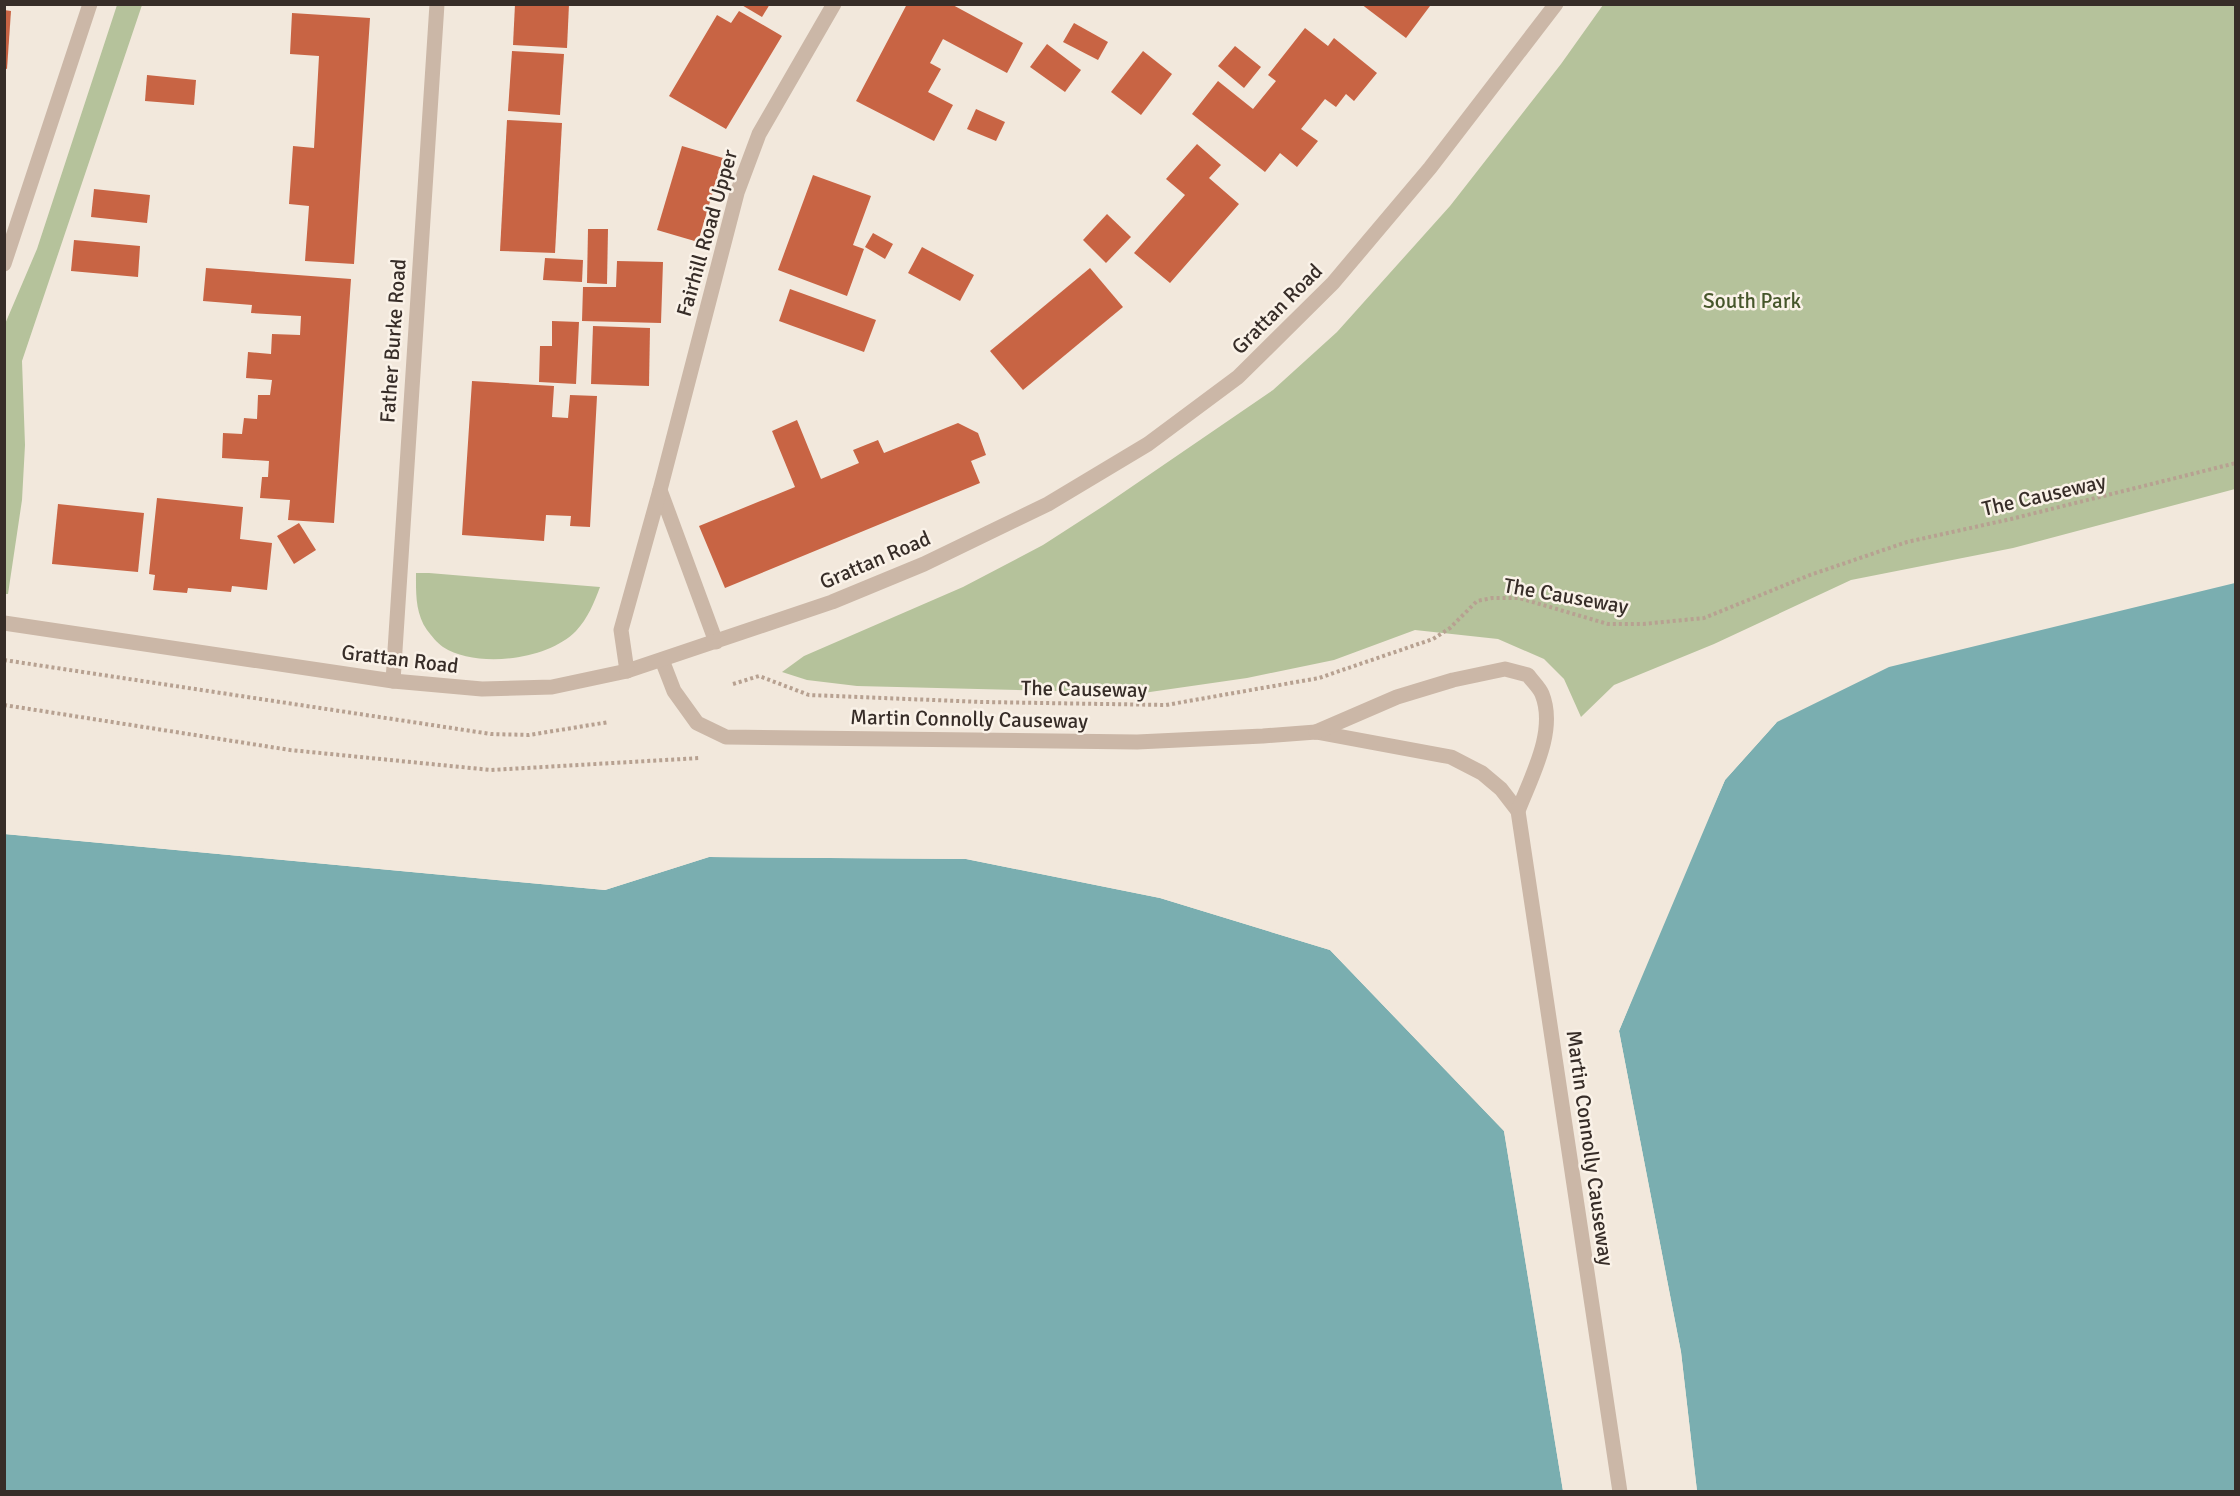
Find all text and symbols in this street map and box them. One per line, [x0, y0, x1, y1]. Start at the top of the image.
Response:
street label: Fairhill Road Upper [671, 146, 743, 319]
street label: Father Burke Road [374, 258, 412, 424]
street label: Grattan Road [1226, 258, 1328, 360]
park label: South Park [1703, 288, 1801, 314]
street label: The Causeway [1980, 468, 2109, 522]
street label: Grattan Road [816, 525, 934, 595]
street label: The Causeway [1502, 572, 1631, 620]
street label: Grattan Road [340, 639, 460, 679]
street label: The Causeway [1021, 675, 1147, 703]
street label: Martin Connolly Causeway [850, 704, 1088, 734]
street label: Martin Connolly Causeway [1561, 1028, 1619, 1268]

